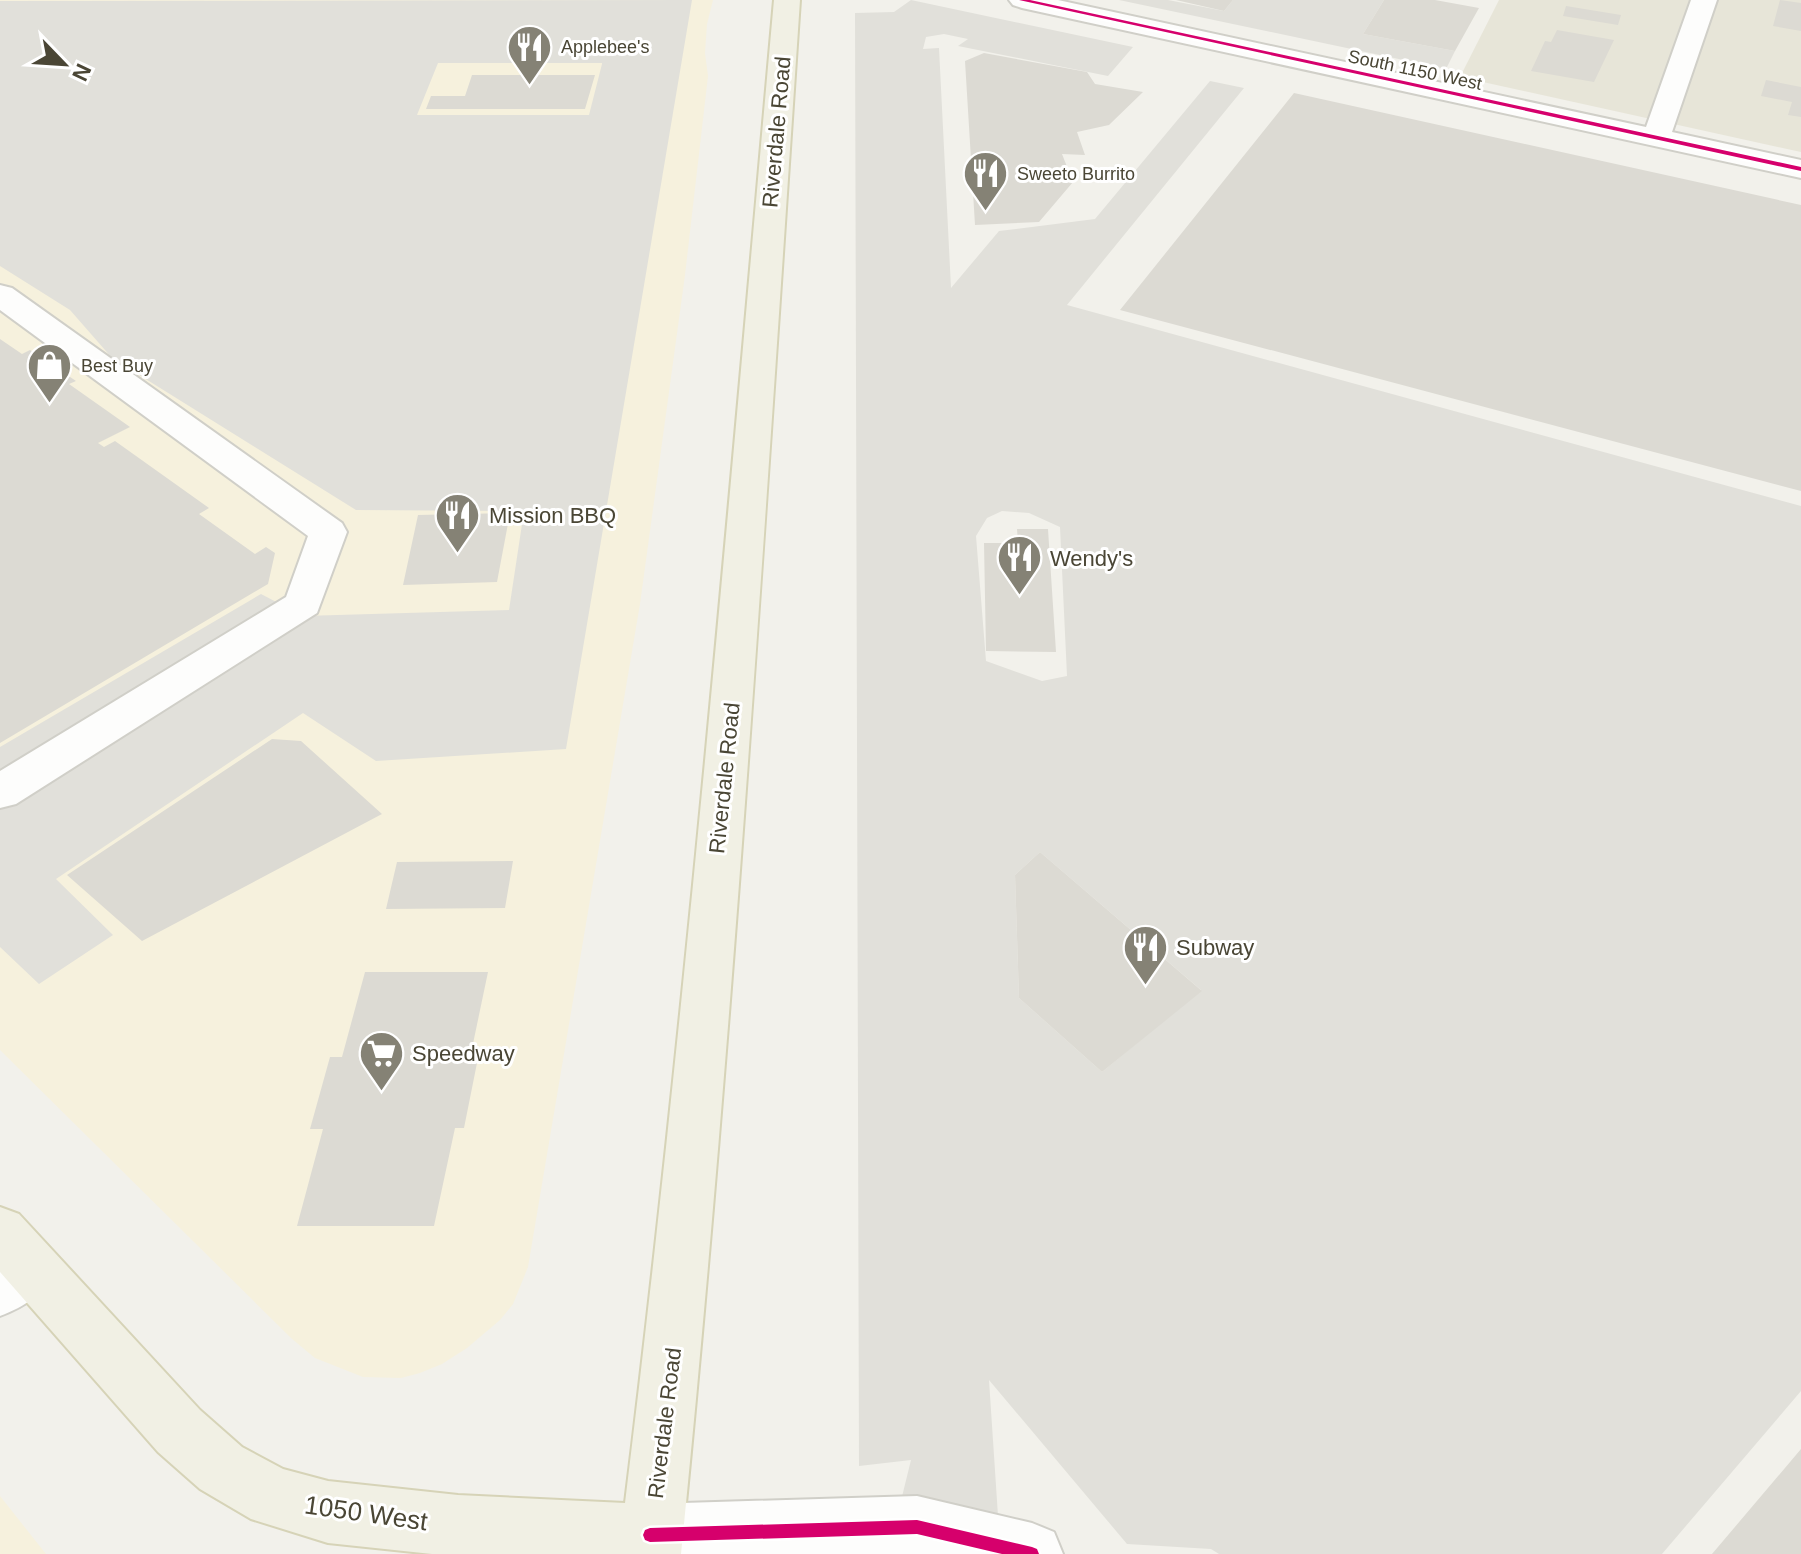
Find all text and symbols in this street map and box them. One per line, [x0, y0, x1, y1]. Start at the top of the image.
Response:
restaurant icon: Applebee's [506, 23, 554, 86]
north arrow [24, 24, 104, 104]
place label: Applebee's [561, 37, 650, 57]
street label: South 1150 West [1346, 46, 1484, 94]
street label: Riverdale Road [757, 55, 796, 209]
text: N [67, 60, 96, 85]
restaurant icon: Sweeto Burrito [962, 150, 1010, 213]
place label: Sweeto Burrito [1017, 164, 1135, 184]
shop icon: Best Buy [26, 342, 74, 405]
place label: Best Buy [81, 356, 153, 376]
restaurant icon: Mission BBQ [434, 491, 482, 554]
place label: Mission BBQ [489, 503, 616, 528]
restaurant icon: Wendy's [995, 534, 1043, 597]
place label: Wendy's [1050, 546, 1133, 571]
street label: Riverdale Road [704, 701, 745, 855]
restaurant icon: Subway [1121, 923, 1169, 986]
place label: Subway [1176, 935, 1254, 960]
supermarket icon: Speedway [357, 1029, 405, 1092]
place label: Speedway [412, 1041, 515, 1066]
street label: Riverdale Road [643, 1346, 686, 1500]
street label: 1050 West [303, 1490, 430, 1537]

